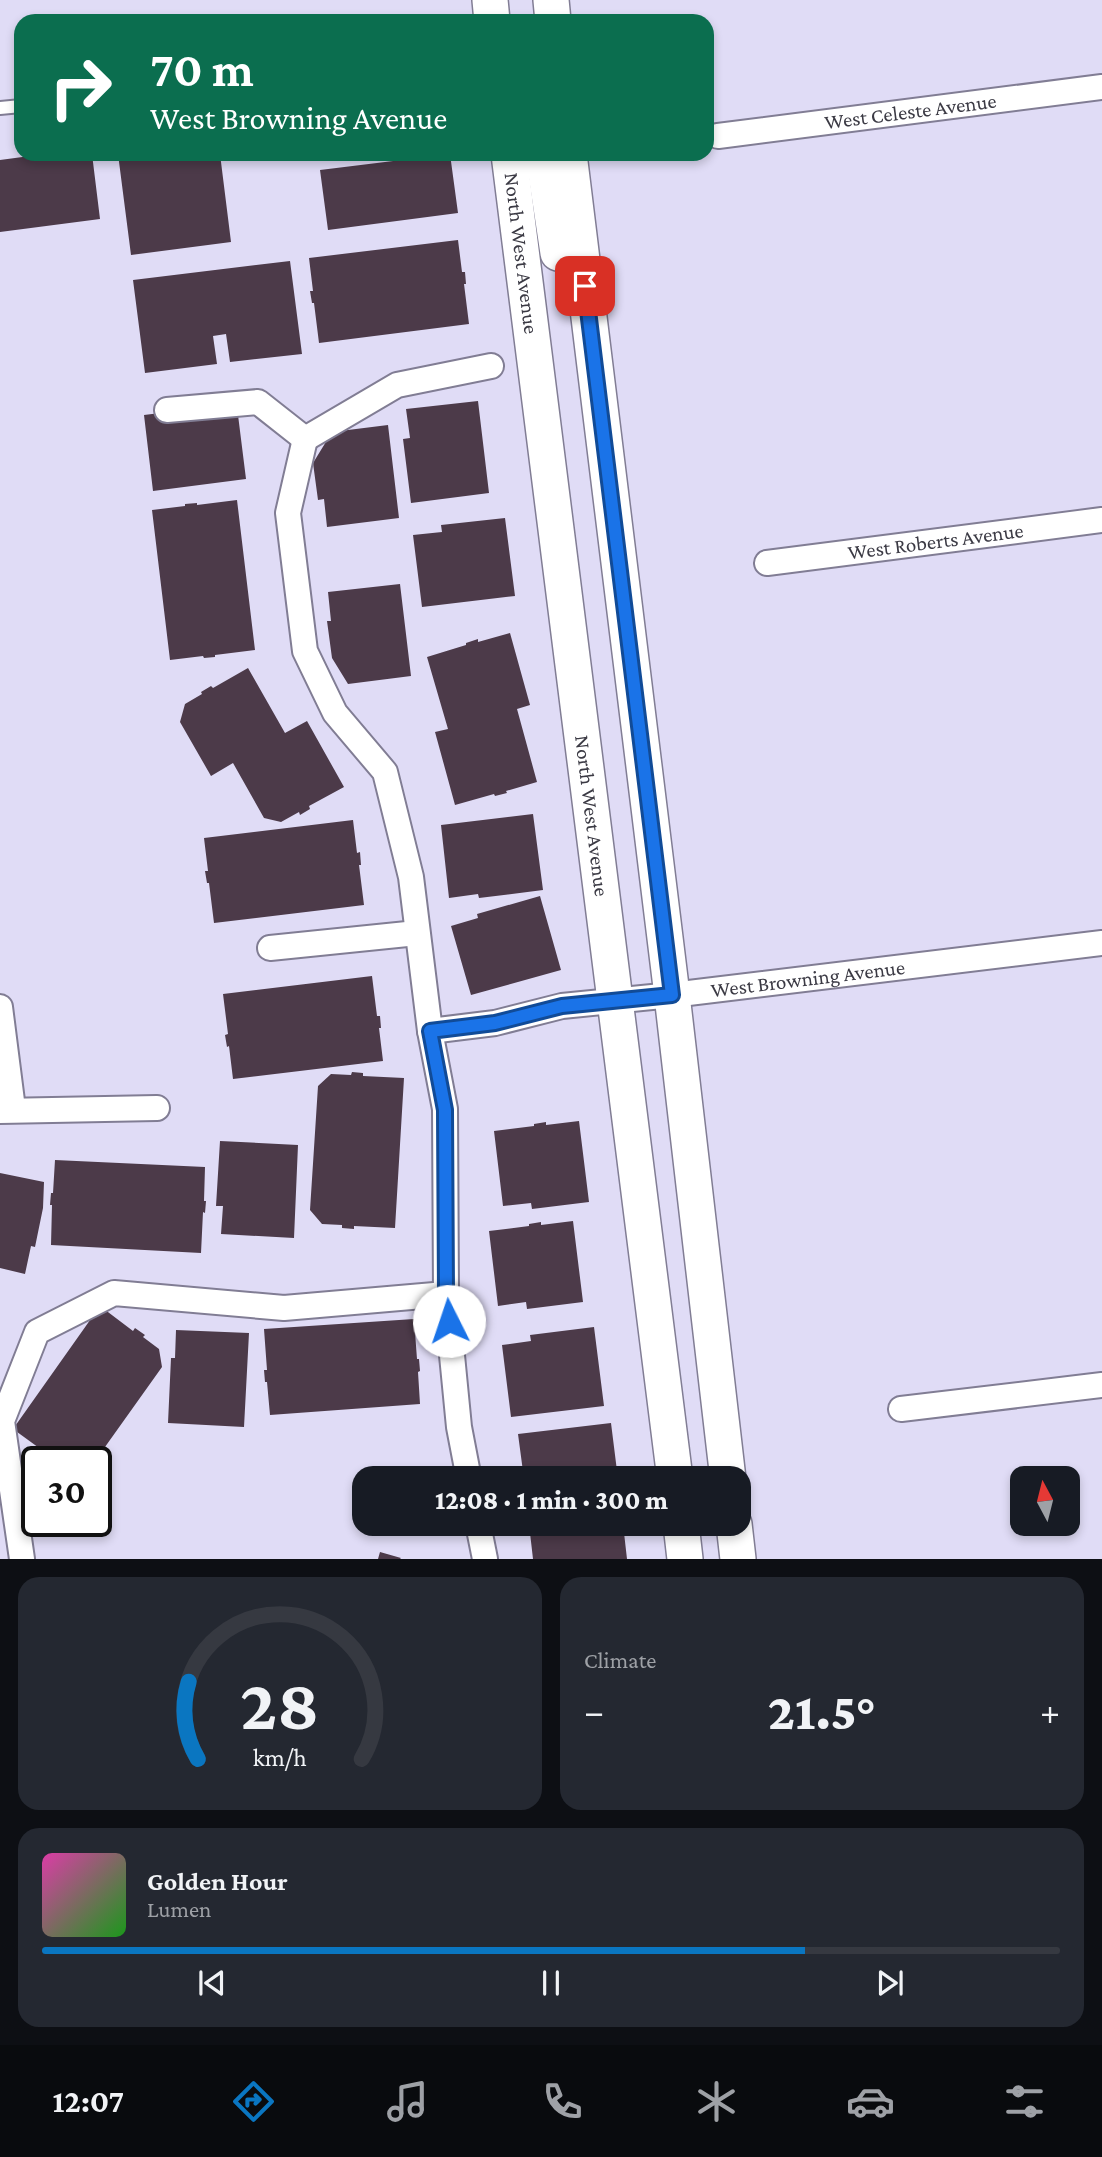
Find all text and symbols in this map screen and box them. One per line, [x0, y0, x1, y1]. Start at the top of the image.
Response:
icon: right [35, 42, 126, 133]
text: 70 m [150, 42, 254, 97]
street label: West Celeste Avenue [823, 89, 998, 134]
text: West Browning Avenue [150, 100, 447, 136]
street label: North West Avenue [499, 171, 543, 335]
pin [555, 256, 615, 316]
icon: arrive [566, 267, 604, 305]
street label: West Roberts Avenue [846, 518, 1025, 565]
street label: North West Avenue [570, 734, 614, 898]
street label: West Browning Avenue [710, 955, 906, 1002]
position arrow [412, 1284, 486, 1358]
speed limit sign: 30 [21, 1446, 112, 1537]
north arrow [1010, 1466, 1080, 1536]
map controls [1010, 1466, 1080, 1536]
text: 12:08 · 1 min · 300 m [435, 1486, 668, 1515]
text: Climate [584, 1647, 656, 1673]
text: 28 [240, 1665, 320, 1746]
text: 21.5° [768, 1682, 876, 1740]
text: − [584, 1690, 604, 1732]
text: + [1040, 1690, 1060, 1732]
text: km/h [253, 1744, 307, 1771]
text: Golden Hour [147, 1867, 288, 1896]
text: Lumen [147, 1896, 211, 1922]
icon: previous [193, 1964, 231, 2002]
icon: pause [532, 1964, 570, 2002]
icon: next [871, 1964, 909, 2002]
icon: directions [229, 2077, 278, 2126]
icon: music [383, 2077, 432, 2126]
icon: phone [538, 2077, 587, 2126]
icon: climate [692, 2077, 741, 2126]
icon: car [846, 2077, 895, 2126]
icon: filters [1000, 2077, 1049, 2126]
text: 12:07 [53, 2083, 124, 2119]

